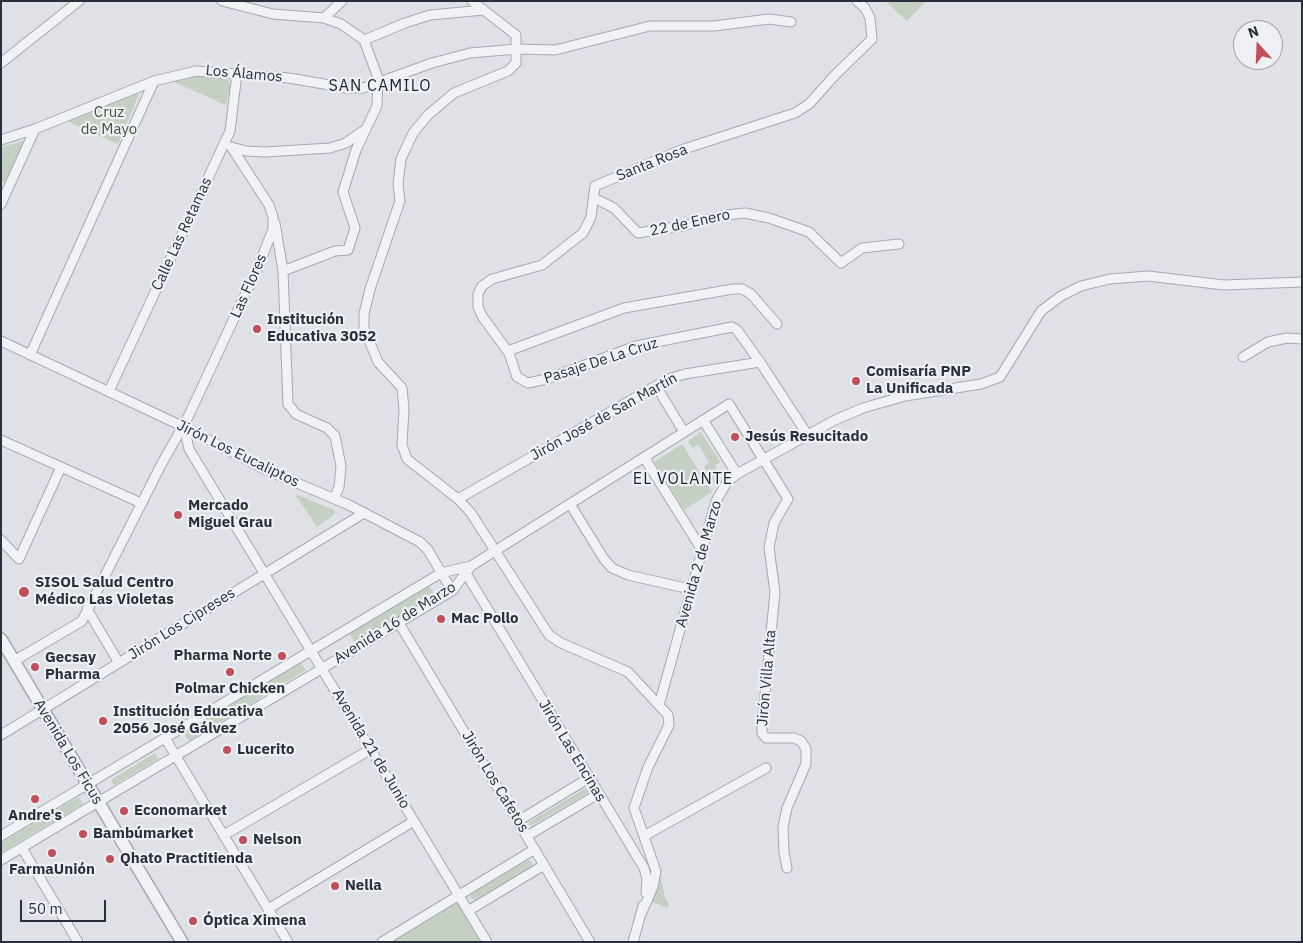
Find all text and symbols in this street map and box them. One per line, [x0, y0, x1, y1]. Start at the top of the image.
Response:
north arrow [1233, 20, 1283, 70]
text: N [1245, 22, 1261, 42]
street label: Los Álamos [205, 62, 283, 86]
district label: SAN CAMILO [327, 76, 433, 96]
park label: Cruz de Mayo [81, 104, 137, 139]
street label: Santa Rosa [614, 141, 690, 185]
street label: Calle Las Retamas [148, 175, 216, 293]
street label: 22 de Enero [648, 206, 732, 240]
street label: Las Flores [227, 251, 271, 321]
place label: Institución Educativa 3052 [267, 311, 376, 346]
marker: Institución Educativa 3052 [251, 323, 263, 335]
street label: Pasaje De La Cruz [542, 334, 660, 388]
place label: Comisaría PNP La Unificada [866, 363, 971, 398]
street label: Jirón José de San Martín [527, 369, 681, 465]
marker: Comisaría PNP La Unificada [850, 375, 862, 387]
street label: Jirón Los Eucaliptos [174, 417, 302, 491]
place label: Jesús Resucitado [745, 428, 868, 446]
marker: Jesús Resucitado [729, 431, 741, 443]
district label: EL VOLANTE [632, 469, 734, 489]
place label: Mercado Miguel Grau [188, 497, 272, 532]
street label: Avenida 2 de Marzo [672, 498, 726, 630]
marker: Mercado Miguel Grau [172, 509, 184, 521]
place label: SISOL Salud Centro Médico Las Violetas [35, 574, 174, 609]
street label: Avenida 16 de Marzo [331, 578, 459, 668]
street label: Jirón Los Cipreses [125, 584, 239, 664]
marker: SISOL Salud Centro Médico Las Violetas [17, 585, 31, 599]
place label: Mac Pollo [451, 610, 519, 628]
marker: Mac Pollo [435, 613, 447, 625]
street label: Jirón Villa Alta [754, 629, 780, 727]
place label: Pharma Norte [174, 647, 272, 665]
place label: Gecsay Pharma [45, 649, 100, 684]
marker: Pharma Norte [276, 650, 288, 662]
marker: Gecsay Pharma [29, 661, 41, 673]
marker: Polmar Chicken [224, 666, 236, 678]
place label: Polmar Chicken [175, 680, 285, 698]
street label: Avenida 21 de Junio [328, 686, 414, 812]
street label: Avenida Los Ficus [30, 696, 106, 808]
street label: Jirón Las Encinas [534, 697, 610, 805]
place label: Institución Educativa 2056 José Gálvez [113, 703, 263, 738]
marker: Institución Educativa 2056 José Gálvez [97, 715, 109, 727]
street label: Jirón Los Cafetos [458, 728, 532, 836]
place label: Lucerito [237, 741, 294, 759]
marker: Lucerito [221, 744, 233, 756]
marker: Andre's [29, 793, 41, 805]
place label: Economarket [134, 802, 227, 820]
marker: Economarket [118, 805, 130, 817]
place label: Andre's [8, 807, 62, 825]
place label: Bambúmarket [93, 825, 193, 843]
marker: Bambúmarket [77, 828, 89, 840]
place label: Nelson [253, 831, 302, 849]
marker: Nelson [237, 834, 249, 846]
marker: FarmaUnión [46, 847, 58, 859]
place label: Qhato Practitienda [120, 850, 253, 868]
marker: Qhato Practitienda [104, 853, 116, 865]
place label: FarmaUnión [9, 861, 95, 879]
place label: Nella [345, 877, 382, 895]
marker: Nella [329, 880, 341, 892]
scale bar [22, 890, 109, 922]
text: 50 m [28, 899, 63, 918]
place label: Óptica Ximena [203, 912, 306, 930]
marker: Óptica Ximena [187, 915, 199, 927]

